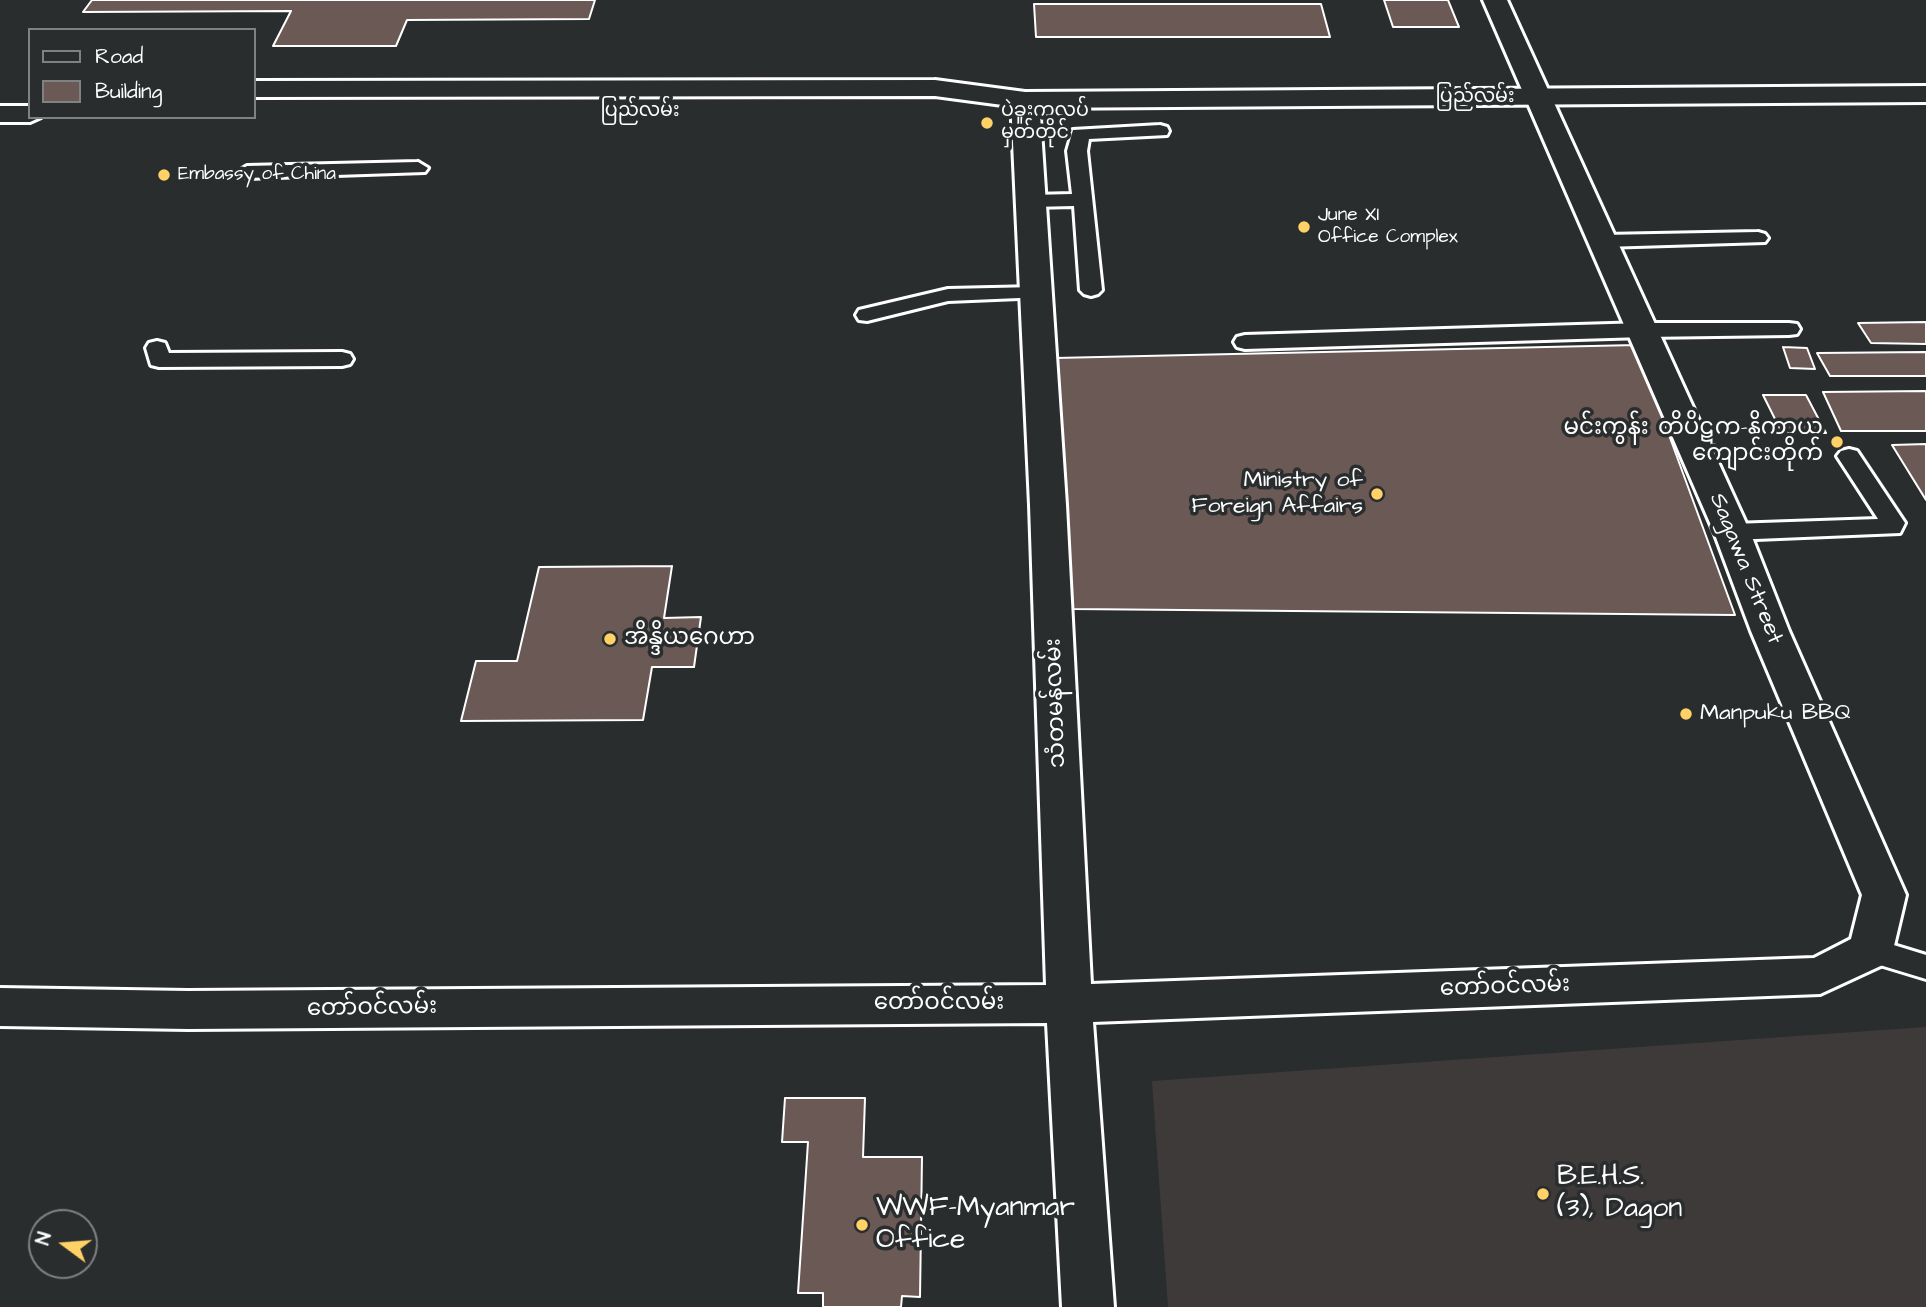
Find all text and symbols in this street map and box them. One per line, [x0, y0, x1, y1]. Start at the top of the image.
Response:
legend [28, 28, 256, 119]
text: Road [95, 42, 143, 71]
text: Building [95, 77, 162, 106]
street label: ပြည်လမ်း [1435, 87, 1515, 109]
street label: ပြည်လမ်း [600, 101, 680, 123]
place label: ပဲခူးကလပ် မှတ်တိုင် [1001, 101, 1089, 145]
marker: ပဲခူးကလပ် မှတ်တိုင် [979, 115, 995, 131]
place label: Embassy of China [178, 164, 336, 186]
marker: Embassy of China [156, 167, 172, 183]
place label: June XI Office Complex [1318, 205, 1458, 249]
marker: June XI Office Complex [1296, 219, 1312, 235]
place label: မင်းကွန်း တိပိဋက-နိကာယ ကျောင်းတိုက် [1563, 415, 1823, 469]
marker: မင်းကွန်း တိပိဋက-နိကာယ ကျောင်းတိုက် [1829, 434, 1845, 450]
place label: Ministry of Foreign Affairs [1191, 467, 1363, 521]
marker: Ministry of Foreign Affairs [1369, 486, 1385, 502]
street label: Sagawa Street [1702, 489, 1788, 649]
place label: အိန္ဒိယဂေဟာ [624, 625, 755, 653]
marker: အိန္ဒိယဂေဟာ [602, 631, 618, 647]
street label: သံတမန်လမ်း [1041, 638, 1073, 768]
place label: Manpuku BBQ [1700, 700, 1851, 728]
marker: Manpuku BBQ [1678, 706, 1694, 722]
street label: တော်ဝင်လမ်း [1439, 972, 1571, 1004]
street label: တော်ဝင်လမ်း [874, 990, 1004, 1018]
street label: တော်ဝင်လမ်း [307, 994, 437, 1024]
place label: B.E.H.S. (3), Dagon [1557, 1161, 1682, 1227]
marker: B.E.H.S. (3), Dagon [1535, 1186, 1551, 1202]
place label: WWF-Myanmar Office [876, 1192, 1075, 1258]
north arrow [28, 1209, 98, 1279]
marker: WWF-Myanmar Office [854, 1217, 870, 1233]
text: N [30, 1229, 59, 1248]

